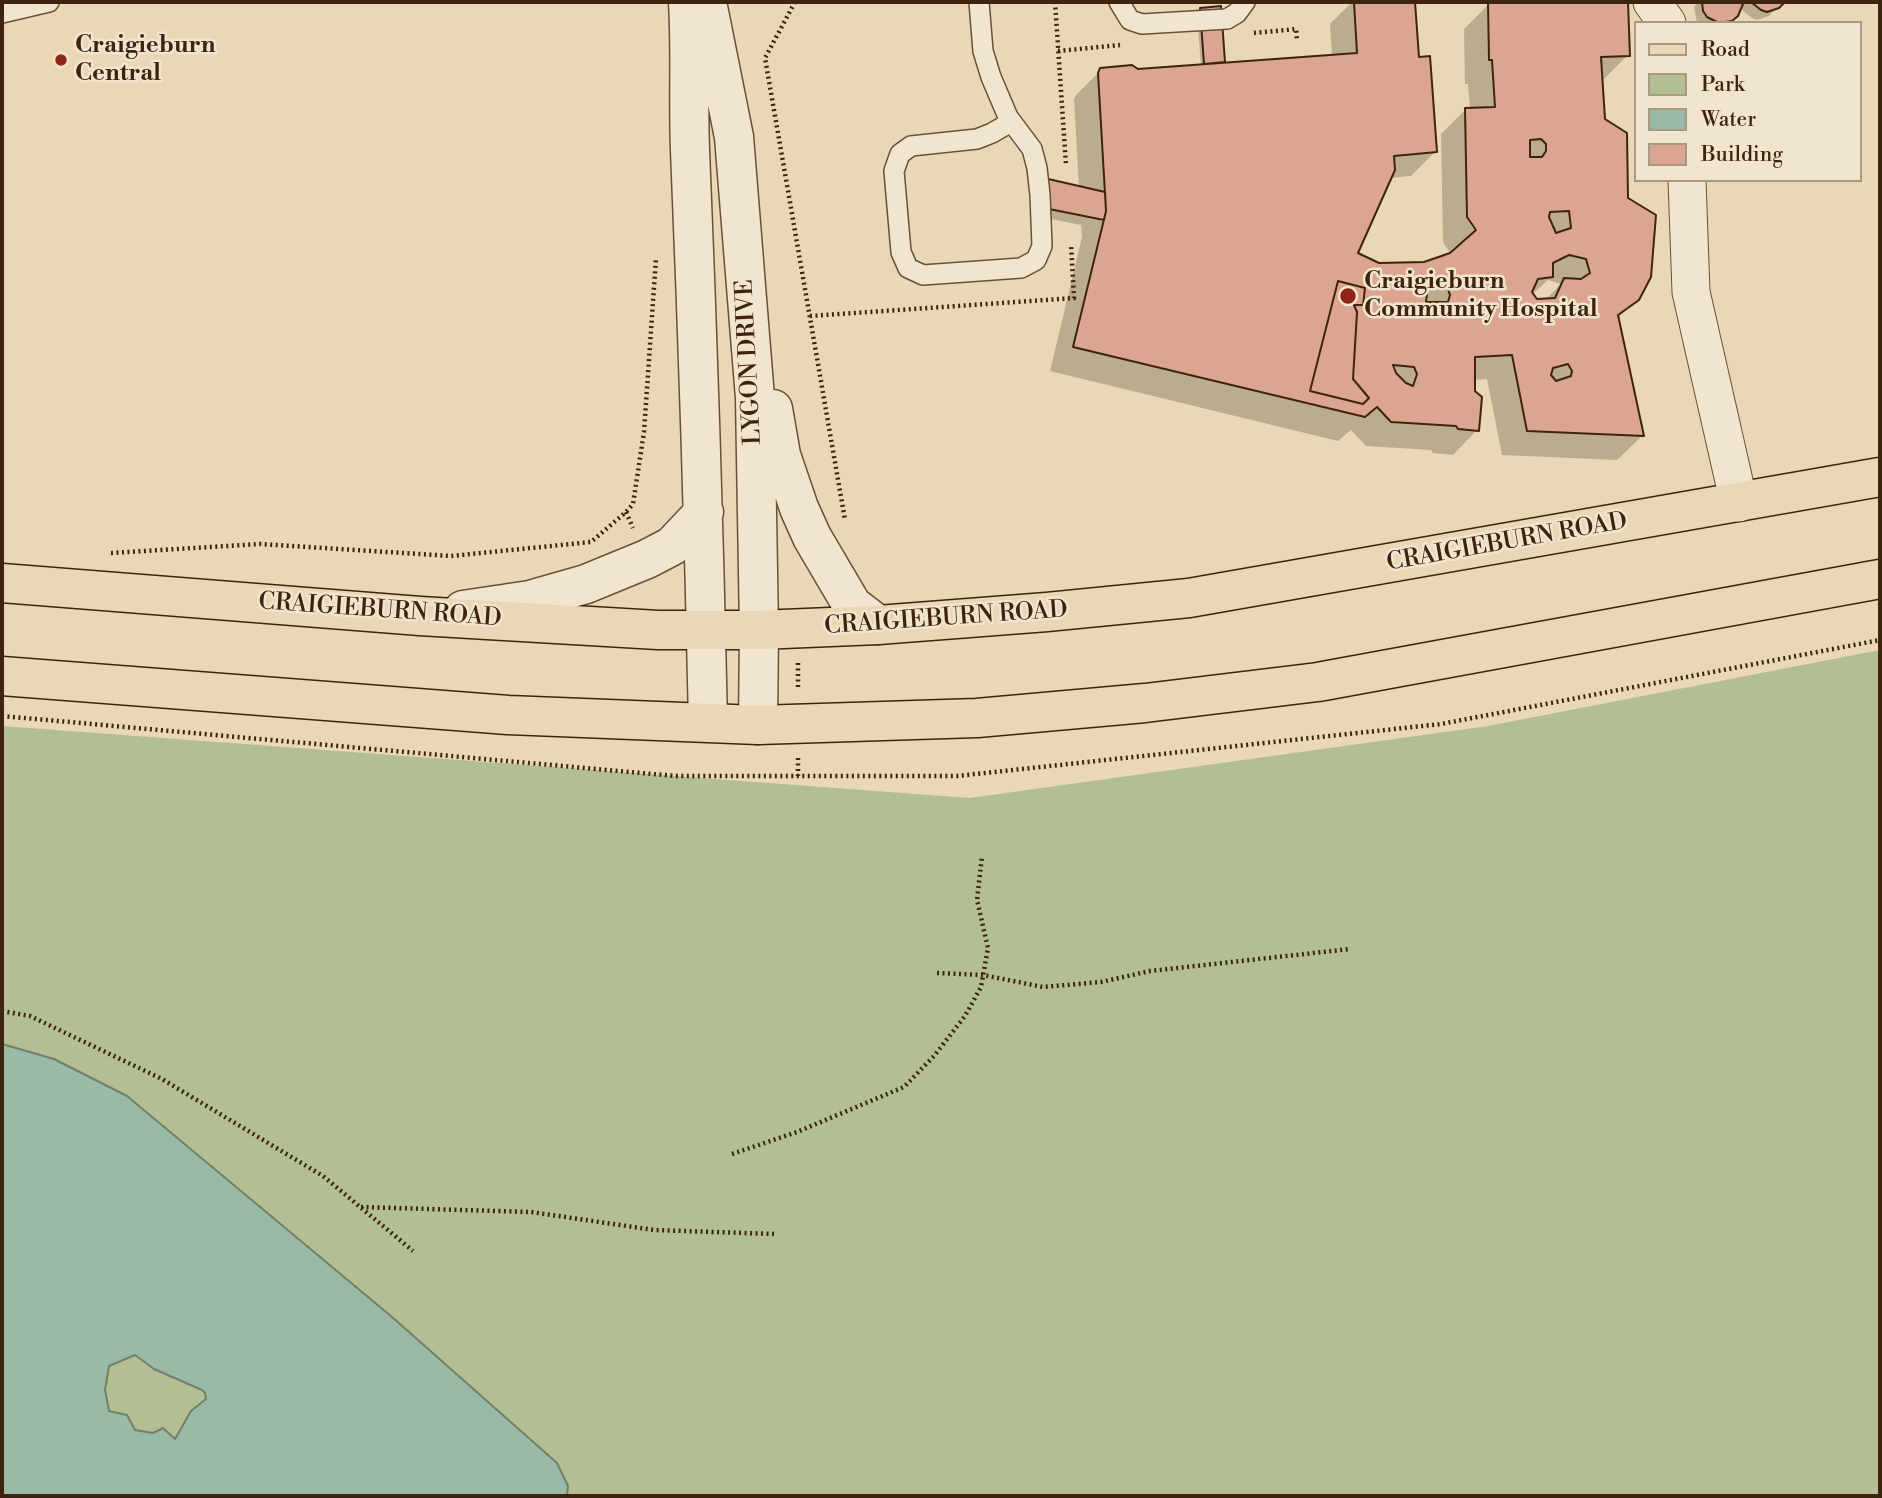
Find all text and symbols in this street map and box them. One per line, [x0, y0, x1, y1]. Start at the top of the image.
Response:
legend [1633, 21, 1861, 182]
place label: Craigieburn Central [75, 32, 215, 88]
text: Road [1701, 37, 1750, 63]
marker: Craigieburn Central [53, 52, 69, 68]
text: Park [1701, 72, 1745, 98]
text: Water [1701, 107, 1756, 133]
text: Building [1701, 142, 1783, 168]
place label: Craigieburn Community Hospital [1364, 268, 1598, 324]
street label: LYGON DRIVE [731, 278, 769, 446]
marker: Craigieburn Community Hospital [1338, 286, 1358, 306]
street label: CRAIGIEBURN ROAD [1384, 508, 1630, 578]
street label: CRAIGIEBURN ROAD [257, 588, 503, 634]
street label: CRAIGIEBURN ROAD [823, 596, 1069, 642]

